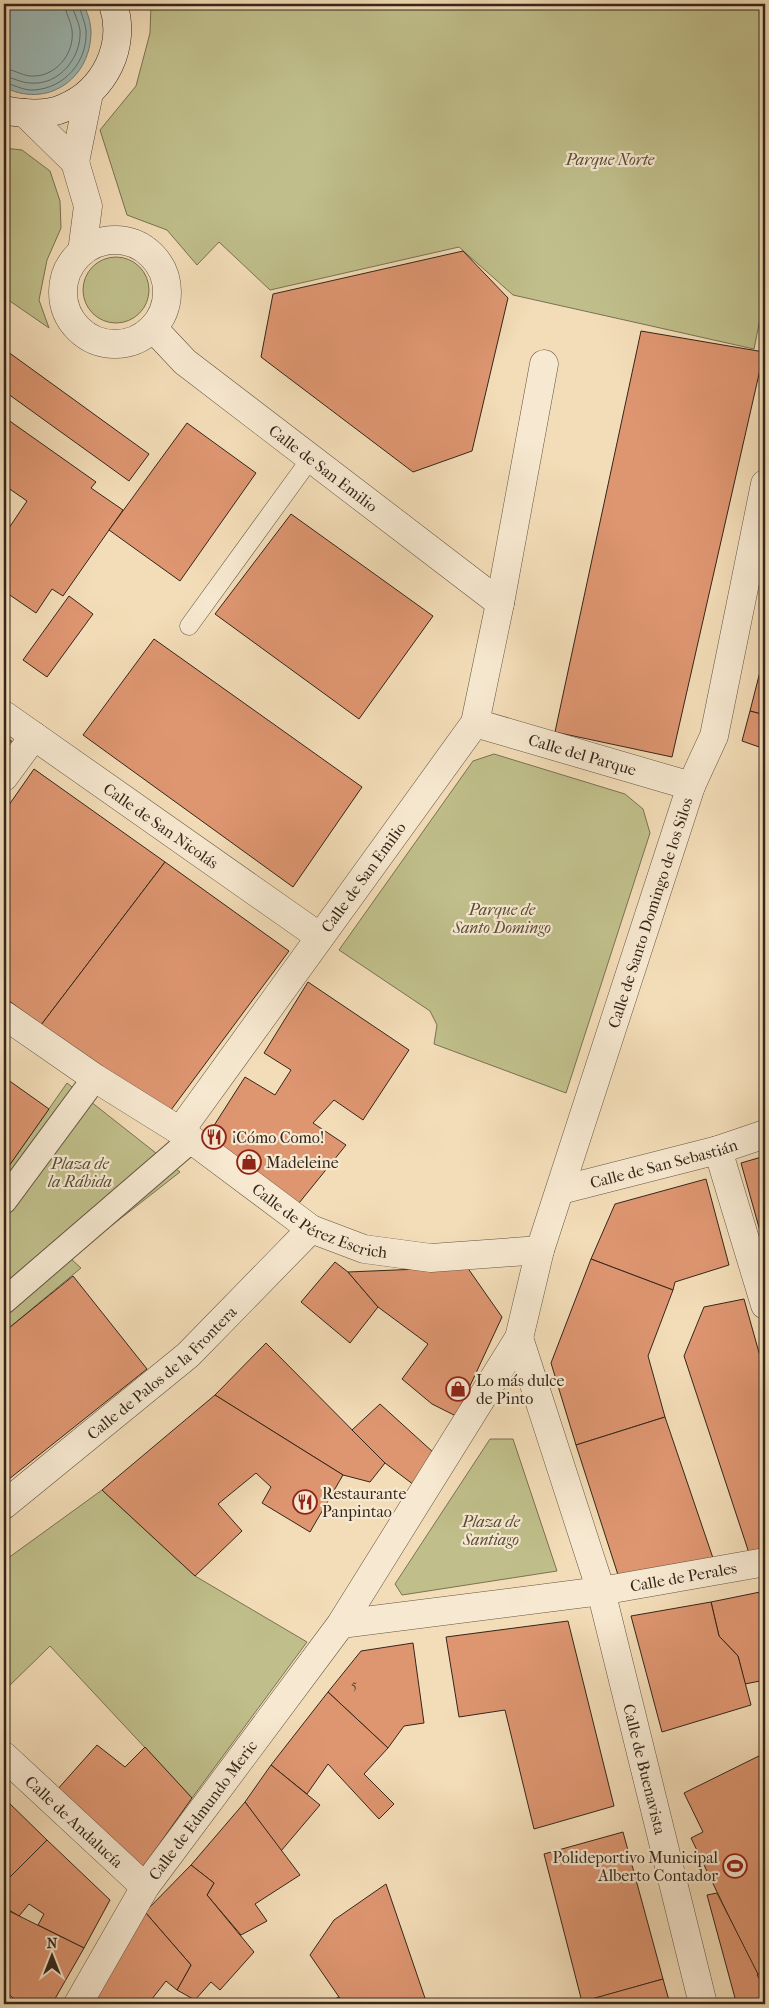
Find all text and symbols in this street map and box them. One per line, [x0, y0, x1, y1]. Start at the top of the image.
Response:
park label: Parque Norte [565, 150, 655, 169]
street label: Calle de San Emilio [265, 421, 381, 516]
street label: Calle del Parque [526, 730, 639, 780]
street label: Calle de San Nicolás [100, 779, 222, 873]
street label: Calle de Santo Domingo de los Silos [604, 795, 697, 1030]
street label: Calle de San Emilio [317, 818, 410, 936]
park label: Parque de Santo Domingo [452, 900, 551, 937]
restaurant icon: ¡Cómo Como! [201, 1124, 227, 1150]
place label: ¡Cómo Como! [232, 1128, 324, 1147]
street label: Calle de San Sebastián [588, 1135, 741, 1192]
shop icon: Madeleine [236, 1149, 262, 1175]
place label: Madeleine [266, 1153, 339, 1172]
park label: Plaza de la Rábida [47, 1154, 112, 1191]
street label: Calle de Pérez Escrich [248, 1179, 388, 1262]
street label: Calle de Palos de la Frontera [83, 1302, 241, 1443]
place label: Lo más dulce de Pinto [476, 1371, 564, 1408]
shop icon: Lo más dulce de Pinto [445, 1376, 471, 1402]
place label: Restaurante Panpintao [322, 1484, 406, 1521]
restaurant icon: Restaurante Panpintao [292, 1489, 318, 1515]
park label: Plaza de Santiago [461, 1512, 520, 1549]
street label: Calle de Perales [629, 1558, 738, 1596]
house number: 5 [351, 1676, 357, 1693]
street label: Calle de Buenavista [619, 1702, 670, 1837]
street label: Calle de Edmundo Meric [145, 1737, 261, 1884]
street label: Calle de Andalucía [21, 1772, 127, 1872]
place label: Polideportivo Municipal Alberto Contador [552, 1848, 719, 1885]
sports icon: Polideportivo Municipal Alberto Contador [722, 1853, 748, 1879]
north arrow [28, 1930, 78, 1980]
text: N [47, 1935, 58, 1952]

